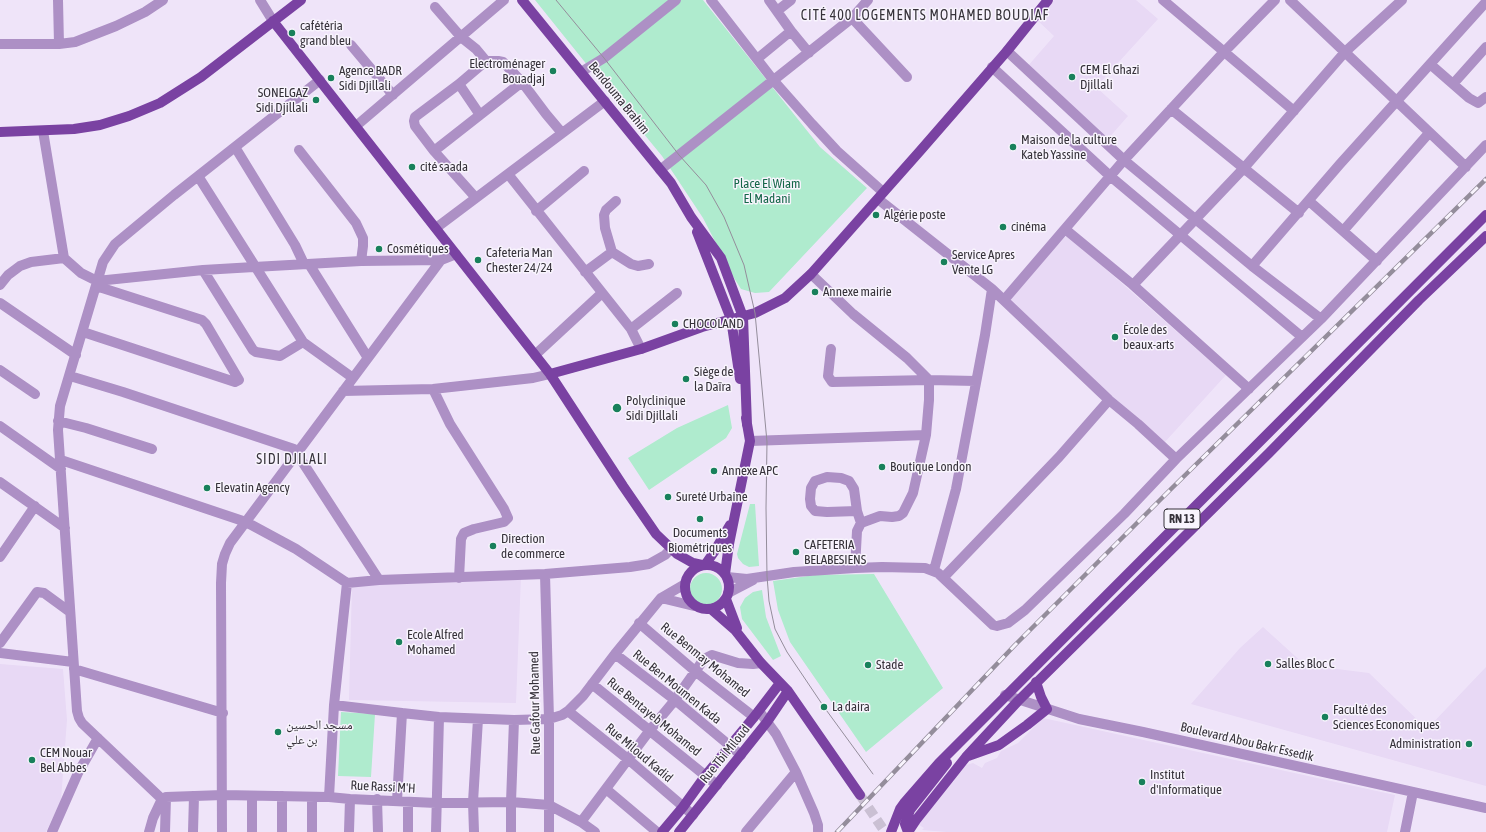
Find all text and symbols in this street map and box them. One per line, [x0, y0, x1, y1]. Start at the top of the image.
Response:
district label: CITÉ 400 LOGEMENTS MOHAMED BOUDIAF [801, 8, 1049, 24]
place label: cafétéria grand bleu [300, 18, 351, 49]
marker: cafétéria grand bleu [287, 28, 297, 38]
place label: Electroménager Bouadjaj [469, 56, 545, 87]
street label: Bendouma Brahim [585, 59, 653, 137]
place label: CEM El Ghazi Djillali [1080, 62, 1140, 93]
place label: Agence BADR Sidi Djillali [339, 63, 402, 94]
marker: Electroménager Bouadjaj [548, 66, 558, 76]
marker: CEM El Ghazi Djillali [1067, 72, 1077, 82]
marker: Agence BADR Sidi Djillali [326, 73, 336, 83]
place label: SONELGAZ Sidi Djillali [256, 85, 308, 116]
marker: SONELGAZ Sidi Djillali [311, 95, 321, 105]
place label: Maison de la culture Kateb Yassine [1021, 132, 1117, 163]
marker: Maison de la culture Kateb Yassine [1008, 142, 1018, 152]
place label: cité saada [420, 159, 468, 175]
marker: cité saada [407, 162, 417, 172]
park label: Place El Wiam El Madani [734, 176, 800, 207]
place label: Algérie poste [884, 207, 946, 223]
marker: Algérie poste [871, 210, 881, 220]
place label: cinéma [1011, 219, 1046, 235]
marker: cinéma [998, 222, 1008, 232]
place label: Cosmétiques [387, 241, 448, 257]
marker: Cosmétiques [374, 244, 384, 254]
place label: Cafeteria Man Chester 24/24 [486, 245, 553, 276]
place label: Service Apres Vente LG [952, 247, 1015, 278]
marker: Cafeteria Man Chester 24/24 [473, 255, 483, 265]
marker: Service Apres Vente LG [939, 257, 949, 267]
place label: Annexe mairie [823, 284, 892, 300]
marker: Annexe mairie [810, 287, 820, 297]
place label: CHOCOLAND [683, 316, 744, 332]
marker: CHOCOLAND [670, 319, 680, 329]
place label: École des beaux-arts [1123, 322, 1174, 353]
marker: École des beaux-arts [1110, 332, 1120, 342]
place label: Siège de la Daïra [694, 364, 733, 395]
marker: Siège de la Daïra [681, 374, 691, 384]
place label: Polyclinique Sidi Djillali [626, 393, 686, 424]
marker: Polyclinique Sidi Djillali [611, 402, 623, 414]
district label: SIDI DJILALI [256, 452, 328, 468]
place label: Boutique London [890, 459, 971, 475]
marker: Boutique London [877, 462, 887, 472]
place label: Annexe APC [722, 463, 778, 479]
marker: Annexe APC [709, 466, 719, 476]
place label: Elevatin Agency [215, 480, 290, 496]
marker: Elevatin Agency [202, 483, 212, 493]
place label: Sureté Urbaine [676, 489, 748, 505]
marker: Sureté Urbaine [663, 492, 673, 502]
road number: RN 13 [1164, 509, 1200, 529]
marker: Documents Biométriques [695, 514, 705, 524]
place label: Documents Biométriques [668, 525, 732, 556]
place label: Direction de commerce [501, 531, 565, 562]
place label: CAFETERIA BELABESIENS [804, 537, 866, 568]
marker: Direction de commerce [488, 541, 498, 551]
marker: CAFETERIA BELABESIENS [791, 547, 801, 557]
street label: Rue Benmay Mohamed [657, 619, 753, 701]
place label: Ecole Alfred Mohamed [407, 627, 464, 658]
marker: Ecole Alfred Mohamed [394, 637, 404, 647]
street label: Rue Ben Moumen Kada [630, 647, 724, 727]
street label: Rue Gafour Mohamed [526, 651, 544, 755]
place label: Salles Bloc C [1276, 656, 1335, 672]
place label: Stade [876, 657, 903, 673]
marker: Salles Bloc C [1263, 659, 1273, 669]
marker: Stade [863, 660, 873, 670]
street label: Rue Bentayeb Mohamed [604, 674, 704, 760]
place label: La daira [832, 699, 870, 715]
marker: La daira [819, 702, 829, 712]
place label: Faculté des Sciences Economiques [1333, 702, 1440, 733]
marker: Faculté des Sciences Economiques [1320, 712, 1330, 722]
place label: مسجد الحسين بن علي [286, 717, 353, 748]
street label: Boulevard Abou Bakr Essedik [1179, 719, 1315, 765]
street label: Rue Miloud Kadid [602, 720, 676, 786]
street label: Rue Tbi Miloud [697, 722, 753, 786]
marker: مسجد الحسين بن علي [273, 727, 283, 737]
place label: Administration [1390, 736, 1461, 752]
marker: Administration [1464, 739, 1474, 749]
place label: CEM Nouar Bel Abbes [40, 745, 92, 776]
marker: CEM Nouar Bel Abbes [27, 755, 37, 765]
place label: Institut d'Informatique [1150, 767, 1222, 798]
marker: Institut d'Informatique [1137, 777, 1147, 787]
street label: Rue Rassi M'H [350, 778, 416, 796]

